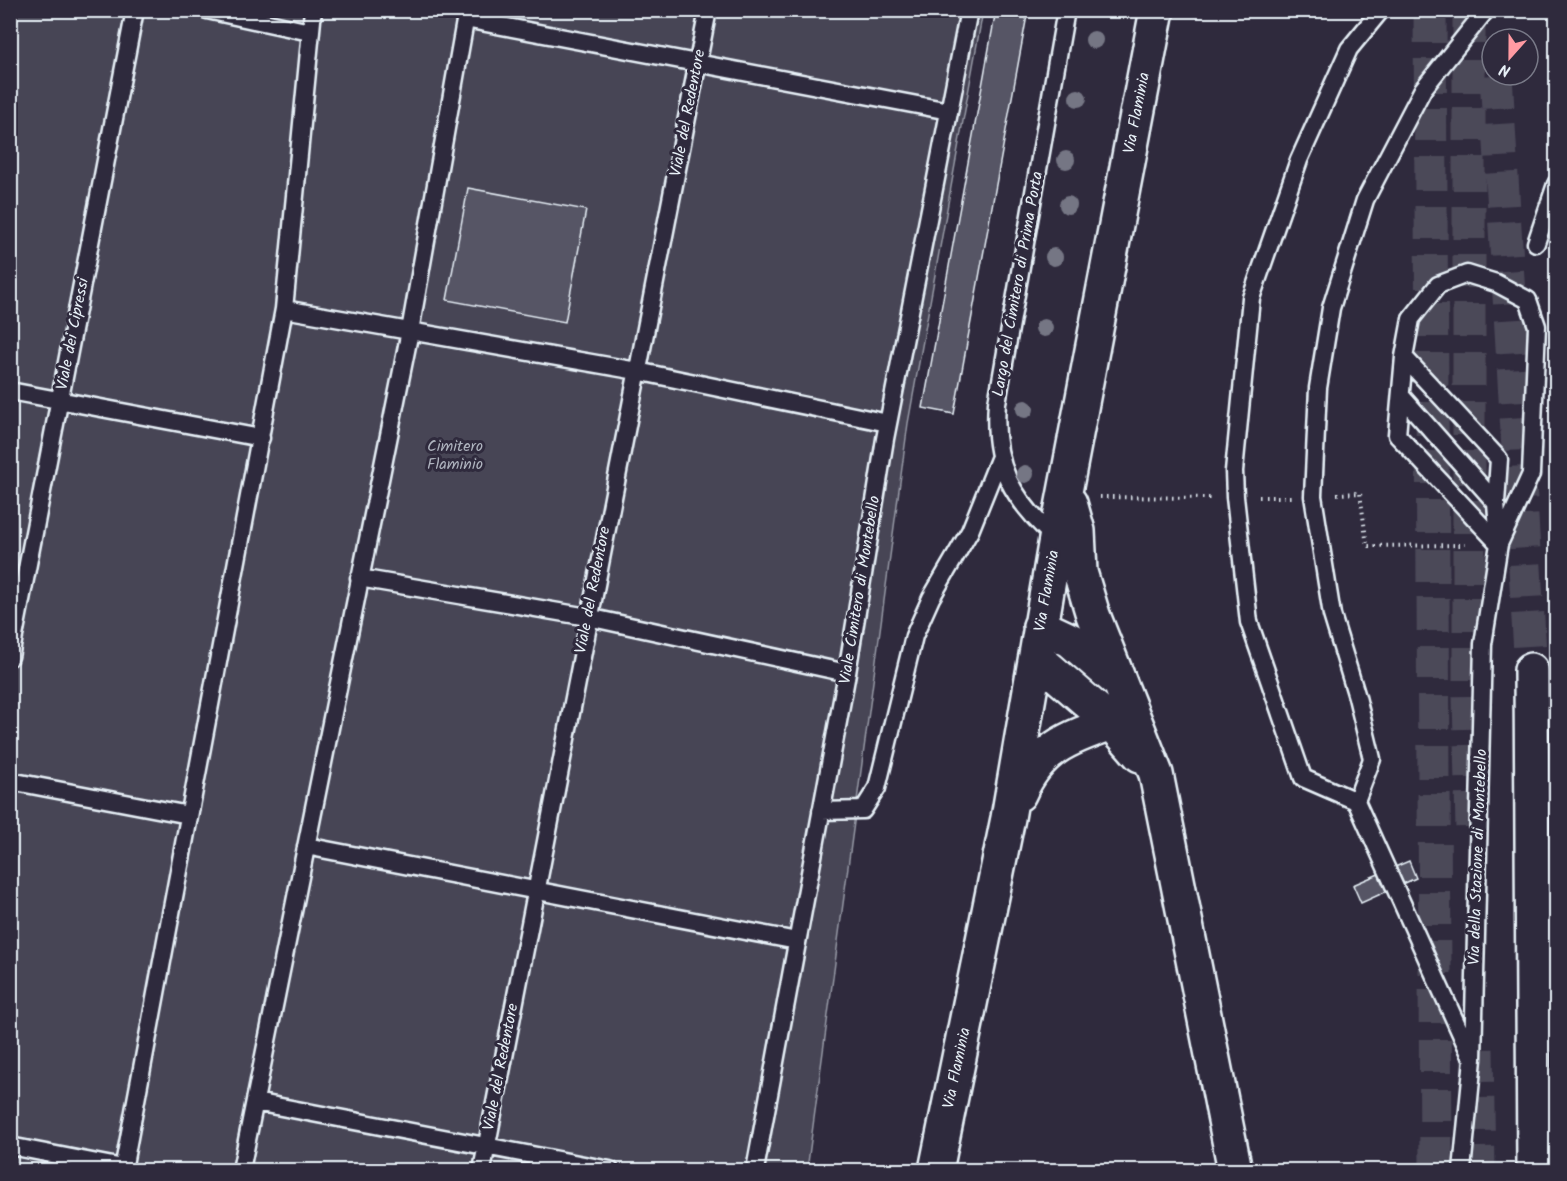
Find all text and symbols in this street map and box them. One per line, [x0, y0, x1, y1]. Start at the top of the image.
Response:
north arrow [1480, 27, 1540, 87]
street label: Viale del Redentore [663, 47, 713, 179]
text: N [1496, 56, 1514, 83]
street label: Via Flaminia [1117, 70, 1157, 156]
street label: Largo del Cimitero di Prima Porta [986, 169, 1050, 399]
street label: Viale dei Cipressi [50, 275, 96, 392]
park label: Cimitero Flaminio [427, 434, 483, 477]
street label: Viale Cimitero di Montebello [833, 494, 887, 686]
street label: Viale del Redentore [568, 524, 618, 656]
street label: Via Flaminia [1028, 548, 1066, 634]
street label: Via della Stazione di Montebello [1462, 748, 1494, 966]
street label: Viale del Redentore [476, 1001, 526, 1133]
street label: Via Flaminia [936, 1025, 978, 1111]

